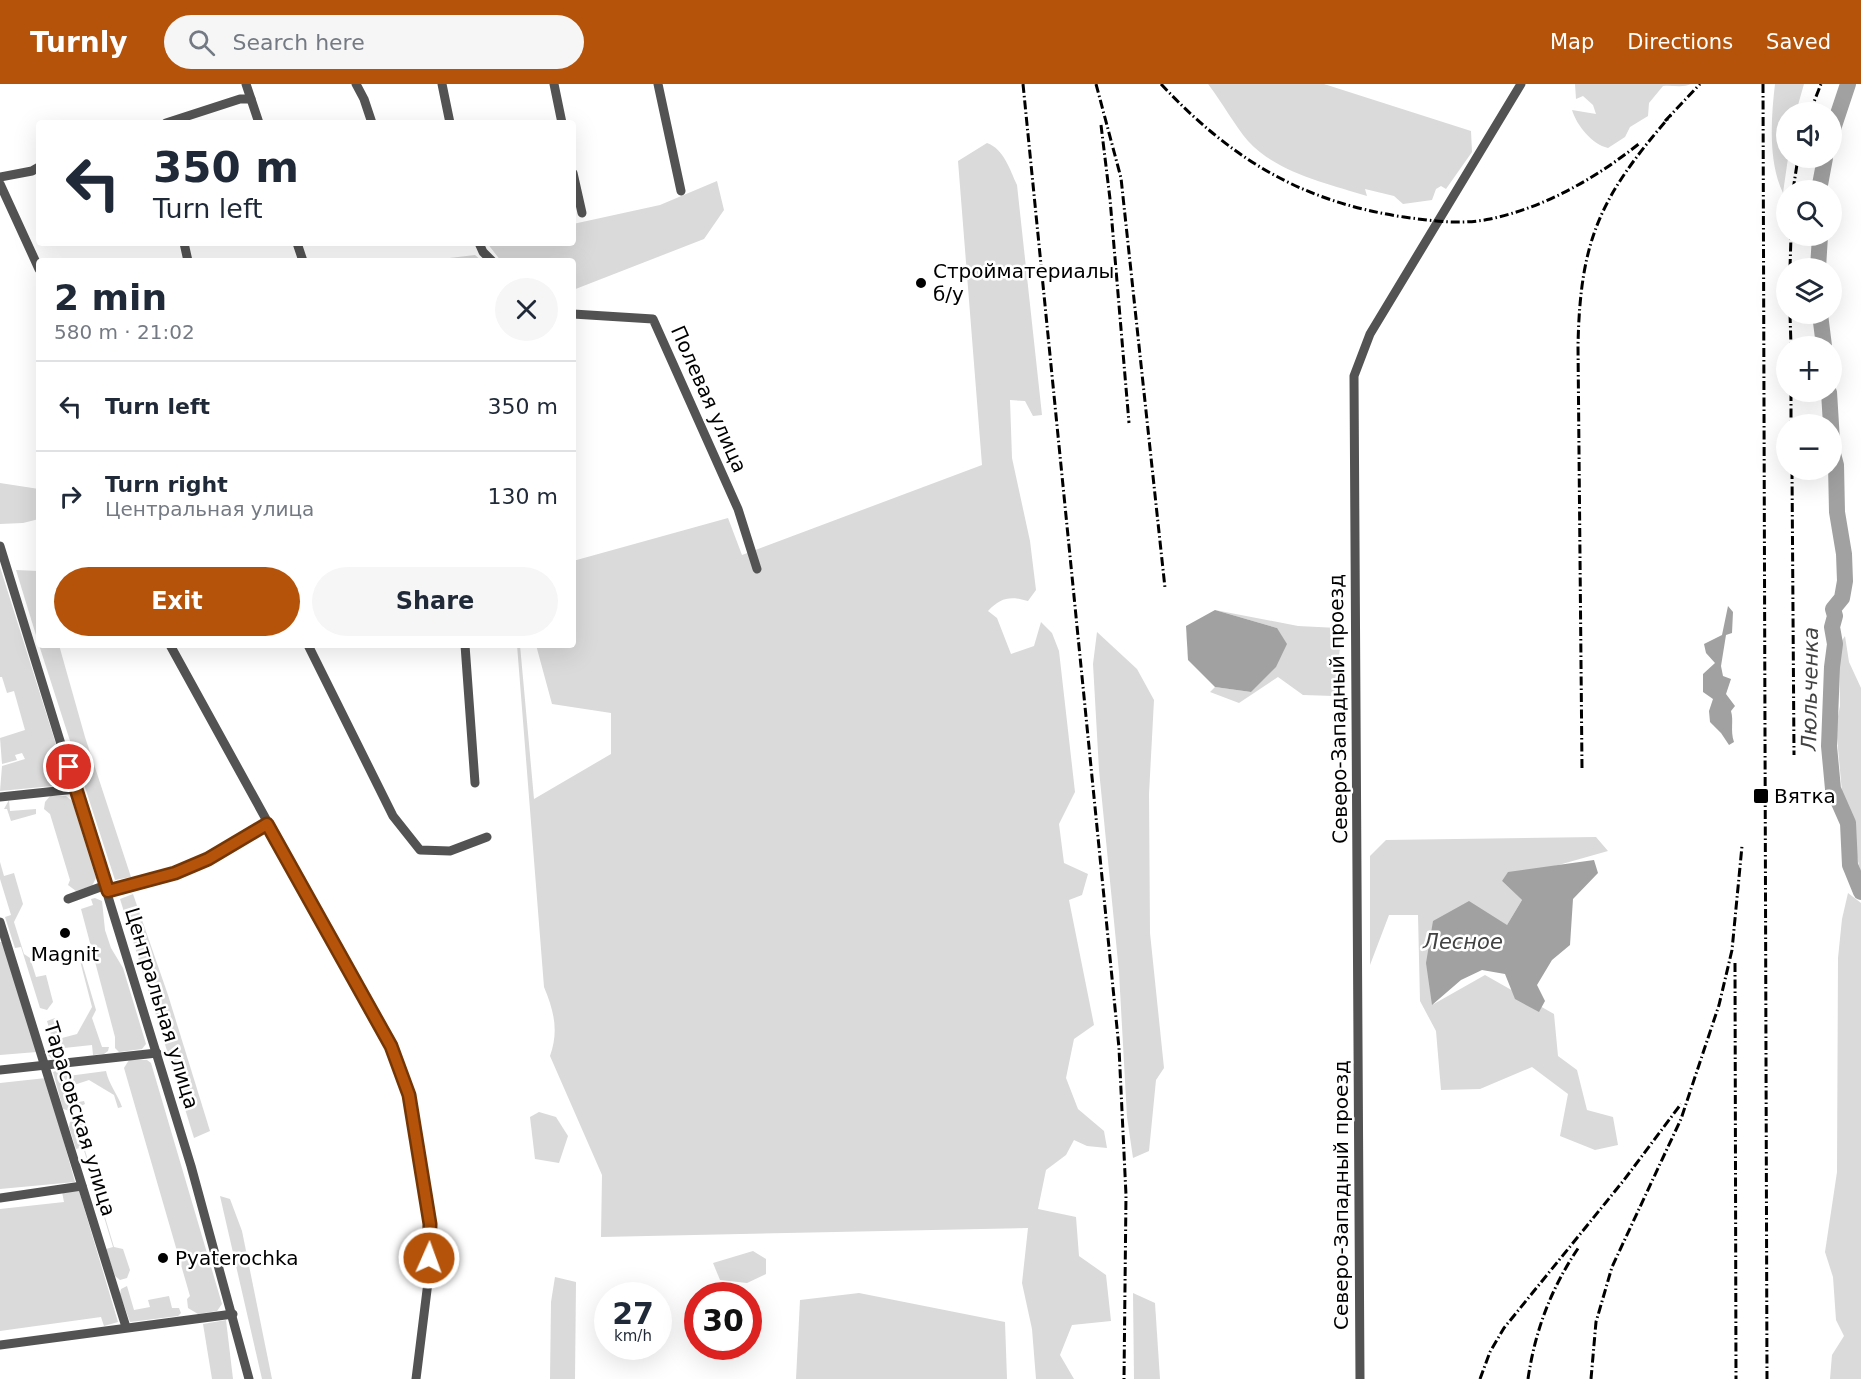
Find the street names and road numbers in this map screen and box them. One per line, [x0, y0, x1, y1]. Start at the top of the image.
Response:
street label: Полевая улица [666, 322, 752, 476]
street label: Северо-Западный проезд [1324, 574, 1352, 844]
street label: Центральная улица [120, 904, 204, 1112]
street label: Тарасовская улица [39, 1018, 121, 1219]
street label: Северо-Западный проезд [1329, 1060, 1353, 1330]

